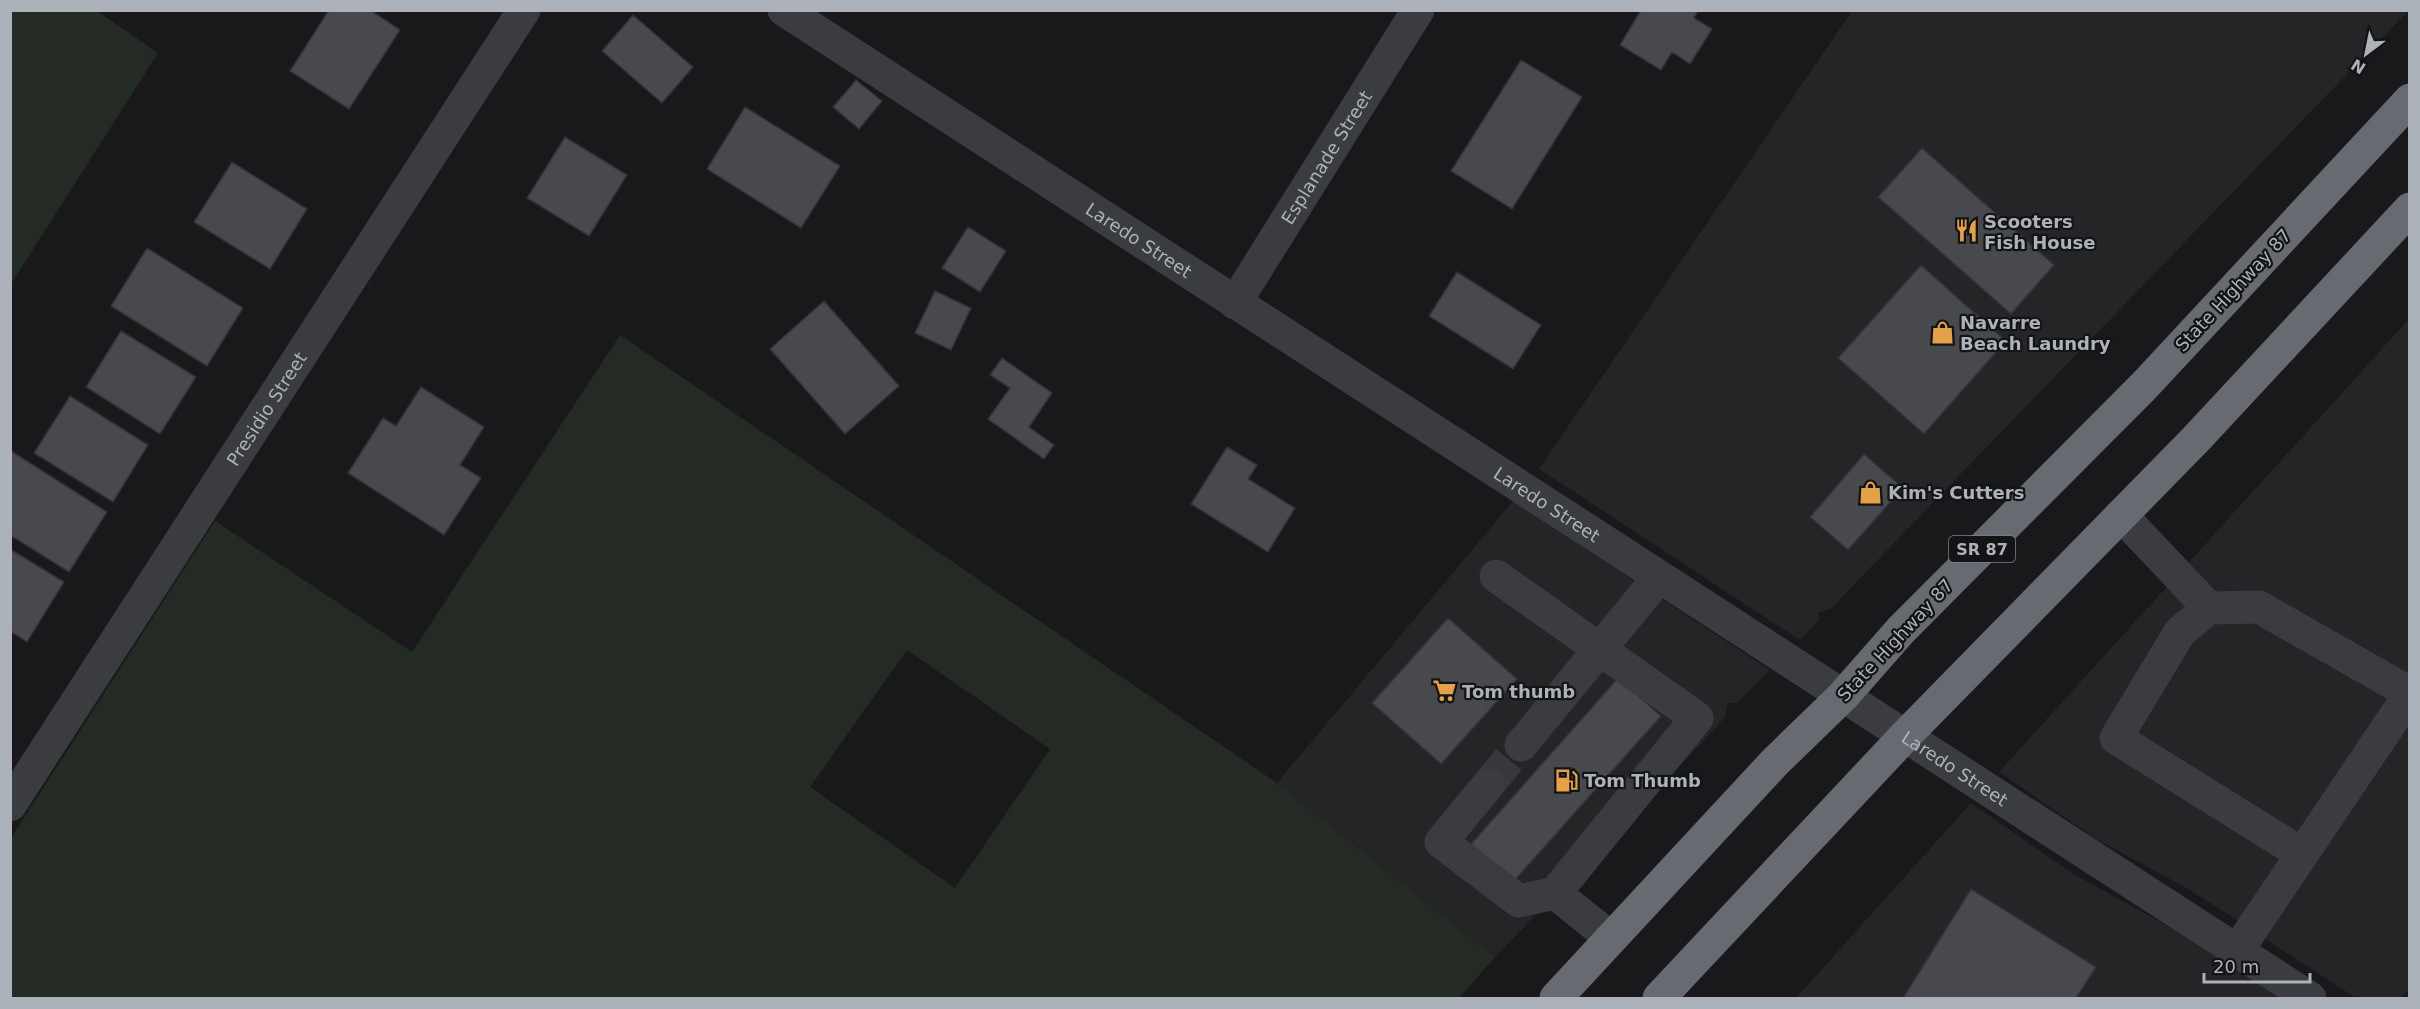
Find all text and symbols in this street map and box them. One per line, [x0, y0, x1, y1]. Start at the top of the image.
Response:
north arrow [2336, 24, 2396, 84]
text: N [2348, 55, 2369, 78]
street label: Esplanade Street [1277, 86, 1376, 228]
street label: Laredo Street [1082, 198, 1196, 282]
place label: Scooters Fish House [1984, 211, 2095, 253]
restaurant icon: Scooters Fish House [1953, 218, 1979, 244]
street label: State Highway 87 [2171, 224, 2295, 356]
place label: Navarre Beach Laundry [1960, 312, 2111, 354]
shop icon: Navarre Beach Laundry [1929, 319, 1955, 345]
street label: Presidio Street [222, 348, 311, 469]
street label: Laredo Street [1490, 462, 1604, 546]
shop icon: Kim's Cutters [1857, 479, 1883, 505]
place label: Kim's Cutters [1888, 482, 2024, 503]
road number: SR 87 [1949, 536, 2015, 562]
street label: State Highway 87 [1833, 574, 1957, 706]
supermarket icon: Tom thumb [1431, 678, 1457, 704]
place label: Tom thumb [1462, 681, 1575, 702]
street label: Laredo Street [1898, 726, 2012, 810]
fuel station icon: Tom Thumb [1553, 767, 1579, 793]
place label: Tom Thumb [1584, 770, 1701, 791]
scale bar [2204, 946, 2310, 984]
text: 20 m [2213, 956, 2259, 977]

